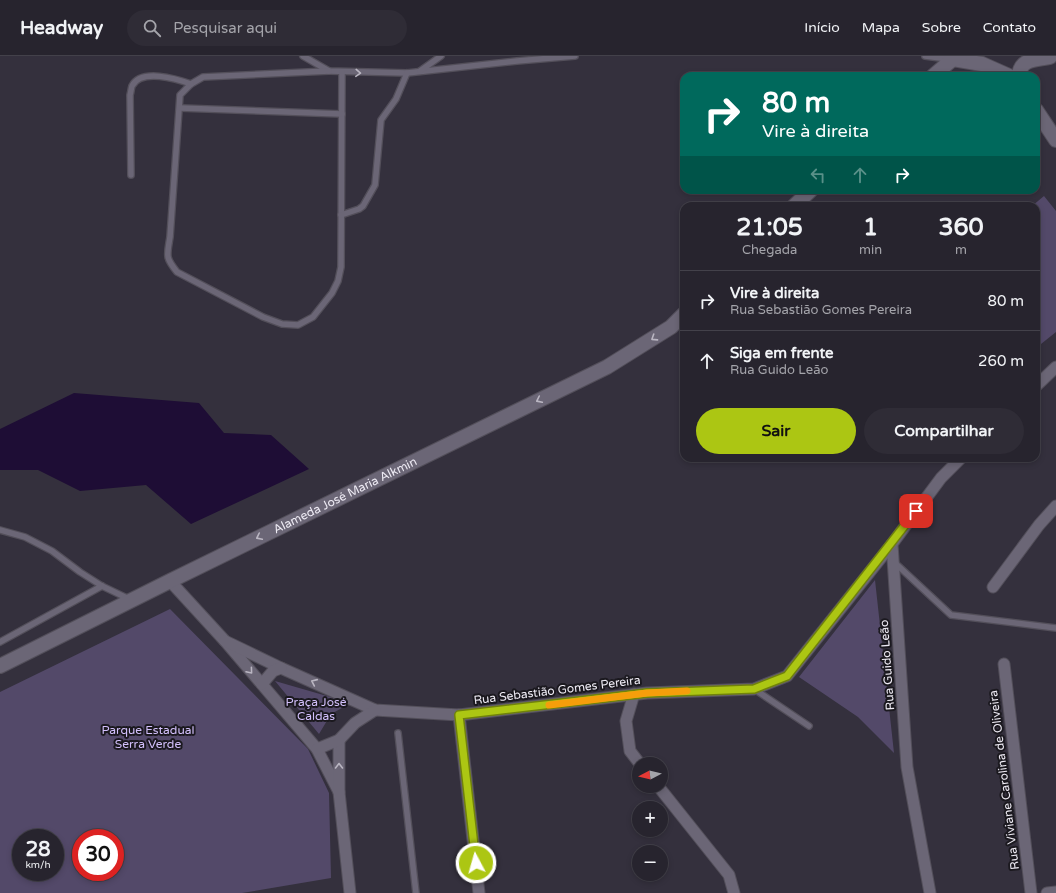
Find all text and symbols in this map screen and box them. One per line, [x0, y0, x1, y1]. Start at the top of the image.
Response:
search box [127, 10, 407, 46]
text: Headway [20, 17, 103, 39]
icon: search [141, 17, 163, 39]
text: Pesquisar aqui [173, 19, 277, 37]
text: Início [804, 19, 840, 36]
text: Mapa [862, 19, 900, 36]
text: Sobre [922, 19, 961, 36]
text: Contato [983, 19, 1036, 36]
one-way arrow [355, 68, 361, 77]
text: 80 m [762, 86, 830, 120]
icon: right [696, 88, 748, 140]
text: Vire à direita [762, 120, 869, 142]
icon: left [807, 164, 829, 186]
icon: ahead [849, 164, 871, 186]
icon: right [891, 164, 913, 186]
text: 21:05 [736, 213, 803, 242]
text: 1 [863, 213, 878, 242]
text: 360 [938, 213, 984, 242]
text: Chegada [742, 242, 797, 258]
text: min [859, 242, 882, 258]
text: m [955, 242, 967, 258]
text: Vire à direita [730, 284, 819, 302]
icon: right [696, 290, 718, 312]
text: 80 m [987, 292, 1024, 310]
text: Rua Sebastião Gomes Pereira [730, 302, 912, 318]
one-way arrow [651, 334, 658, 341]
text: Siga em frente [730, 344, 834, 362]
icon: ahead [696, 350, 718, 372]
text: 260 m [978, 352, 1024, 370]
text: Rua Guido Leão [730, 362, 828, 378]
one-way arrow [536, 395, 544, 403]
button: Sair [696, 408, 856, 454]
button: Compartilhar [864, 408, 1024, 454]
street label: Alameda José Maria Alkmin [271, 454, 419, 536]
pin [899, 494, 933, 528]
icon: arrive [905, 500, 927, 522]
one-way arrow [256, 532, 263, 540]
street label: Rua Guido Leão [877, 619, 897, 711]
one-way arrow [246, 666, 253, 673]
street label: Rua Sebastião Gomes Pereira [473, 673, 641, 707]
one-way arrow [310, 679, 317, 687]
street label: Rua Viviane Carolina de Oliveira [986, 689, 1022, 871]
park label: Praça José Caldas [285, 695, 347, 723]
park label: Parque Estadual Serra Verde [102, 723, 194, 751]
north arrow [632, 757, 668, 793]
map controls [632, 757, 668, 881]
one-way arrow [335, 763, 343, 769]
button: + [632, 801, 668, 837]
speed limit sign: 30 [72, 829, 124, 881]
text: 28 [25, 838, 51, 862]
position arrow [455, 842, 497, 884]
button: − [632, 845, 668, 881]
text: km/h [25, 859, 51, 871]

